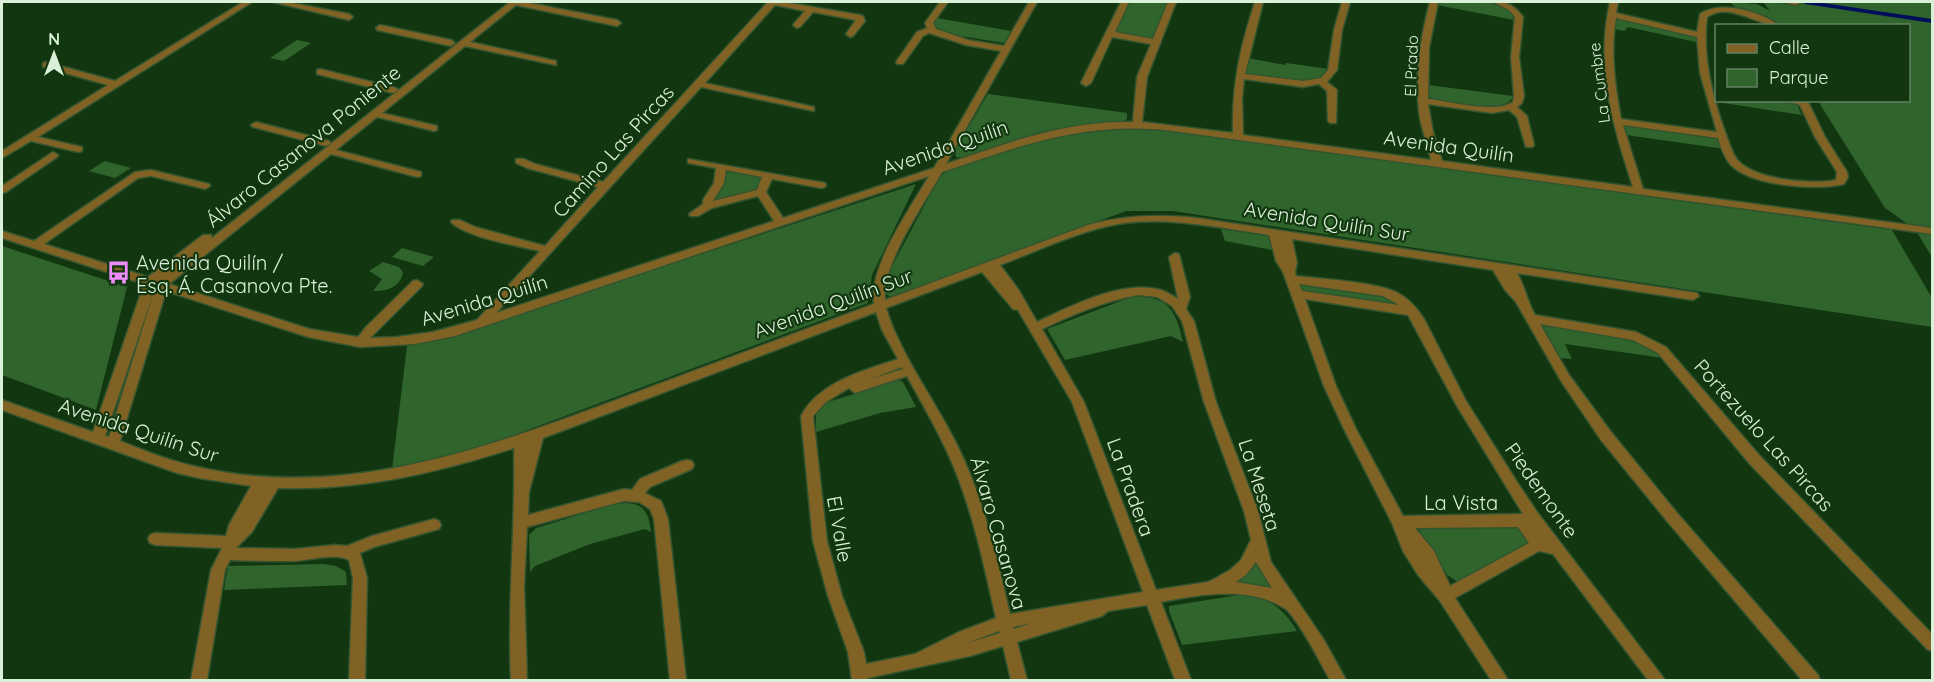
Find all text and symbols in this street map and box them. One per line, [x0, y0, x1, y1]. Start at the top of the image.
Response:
north arrow [24, 24, 84, 84]
legend [1715, 24, 1910, 102]
text: N [48, 29, 60, 49]
street label: El Prado [1400, 35, 1422, 97]
text: Calle [1769, 36, 1810, 59]
street label: La Cumbre [1584, 41, 1614, 125]
street label: Álvaro Casanova Poniente [201, 60, 405, 232]
text: Parque [1769, 66, 1828, 89]
street label: Camino Las Pircas [547, 80, 679, 222]
street label: Avenida Quilín [879, 114, 1011, 180]
street label: Avenida Quilín [1382, 124, 1516, 168]
street label: Avenida Quilín Sur [1243, 196, 1412, 246]
place label: Avenida Quilín / Esq. Á. Casanova Pte. [136, 250, 332, 298]
bus stop icon: Avenida Quilín / Esq. Á. Casanova Pte. [105, 260, 131, 286]
street label: Avenida Quilín Sur [750, 263, 916, 343]
street label: Avenida Quilín [418, 269, 550, 331]
street label: Portezuelo Las Pircas [1689, 354, 1839, 516]
street label: Avenida Quilín Sur [56, 392, 223, 468]
street label: La Pradera [1102, 434, 1160, 540]
street label: La Meseta [1233, 436, 1287, 534]
street label: Piedemonte [1500, 437, 1584, 543]
street label: Álvaro Casanova [965, 454, 1033, 612]
street label: La Vista [1424, 490, 1498, 515]
street label: El Valle [822, 494, 858, 564]

